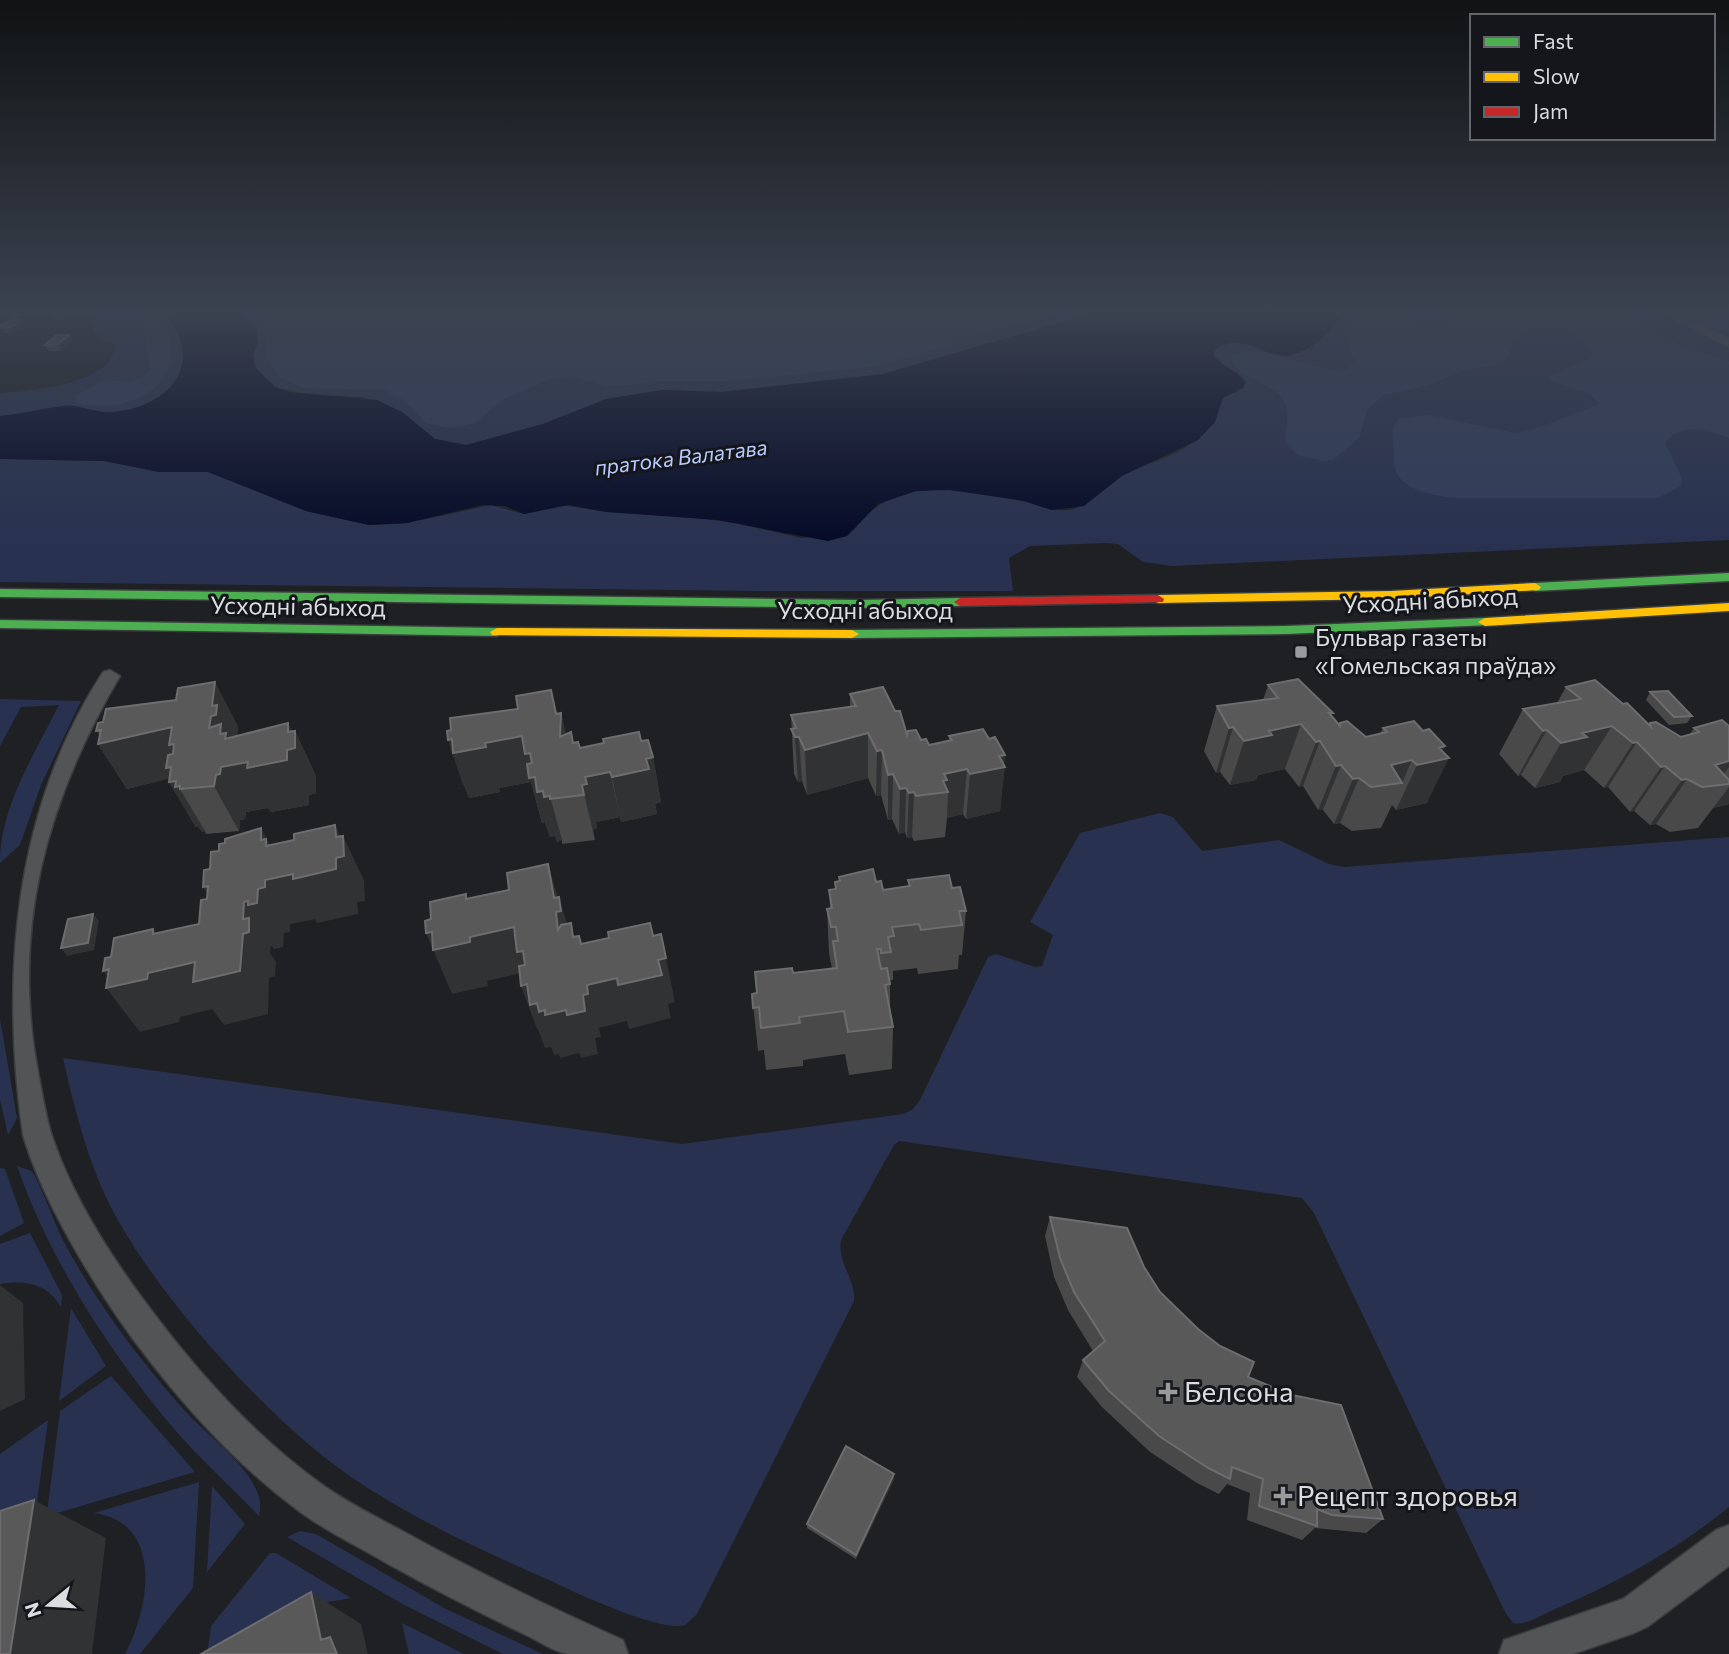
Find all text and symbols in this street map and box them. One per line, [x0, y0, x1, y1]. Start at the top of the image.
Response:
legend [1470, 14, 1715, 140]
text: Fast [1533, 28, 1574, 53]
text: Slow [1533, 63, 1580, 88]
text: Jam [1533, 98, 1568, 123]
water label: пратока Валатава [593, 434, 769, 480]
street label: Усходні абыход [1342, 580, 1518, 619]
street label: Усходні абыход [210, 589, 386, 622]
street label: Усходні абыход [777, 595, 953, 624]
place label: Бульвар газеты «Гомельская праўда» [1315, 622, 1556, 679]
marker: Бульвар газеты «Гомельская праўда» [1293, 644, 1309, 660]
place label: Белсона [1184, 1374, 1294, 1408]
marker: Белсона [1158, 1382, 1178, 1402]
place label: Рецепт здоровья [1297, 1478, 1518, 1512]
marker: Рецепт здоровья [1275, 1488, 1291, 1504]
north arrow [14, 1570, 84, 1640]
text: N [19, 1600, 45, 1621]

